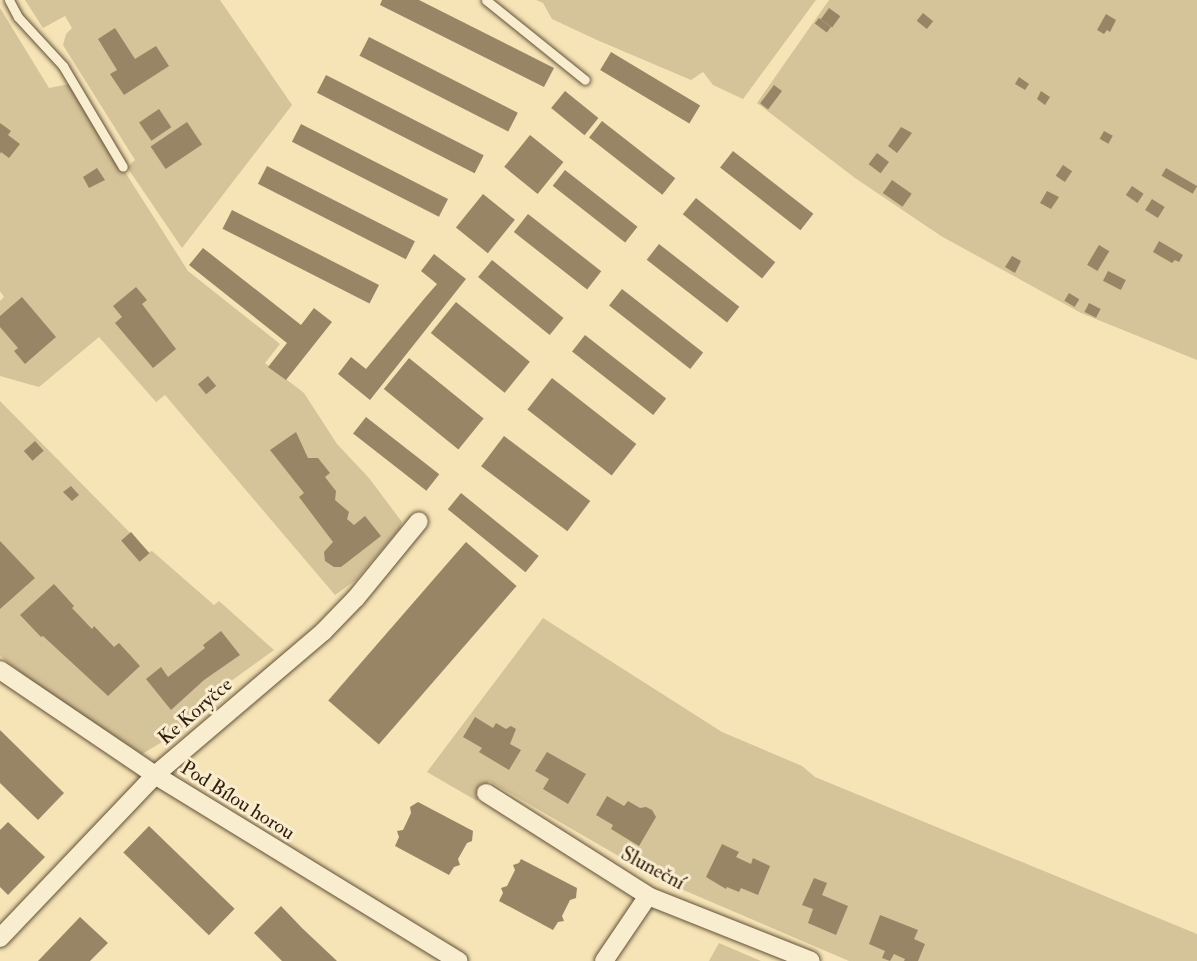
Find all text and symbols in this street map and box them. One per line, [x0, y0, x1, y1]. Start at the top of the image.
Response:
street label: Ke Koryčce [153, 672, 237, 750]
street label: Pod Bílou horou [177, 755, 299, 845]
street label: Sluneční [617, 841, 689, 895]

